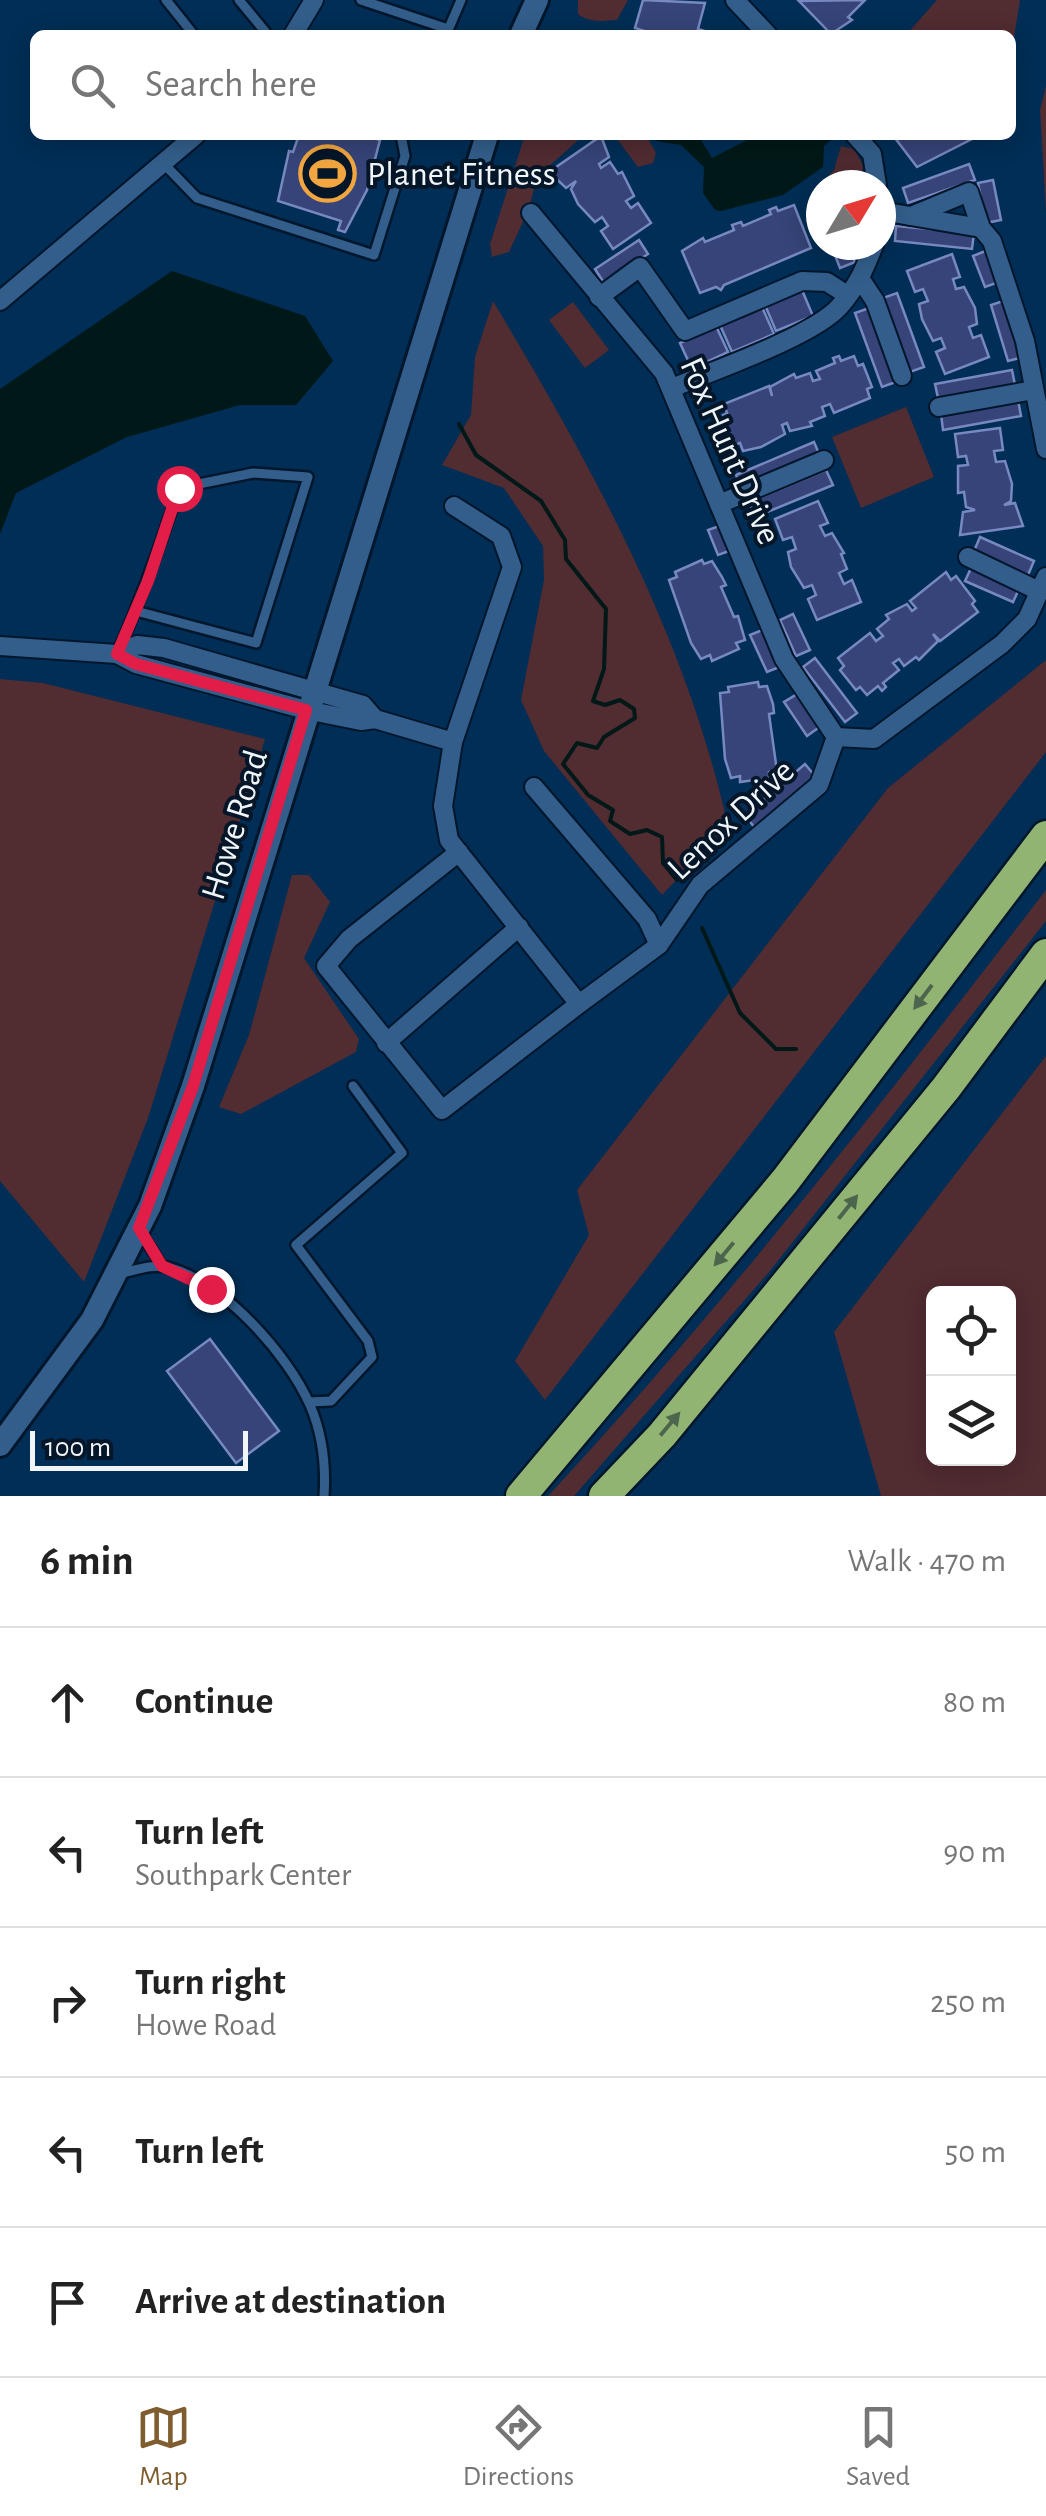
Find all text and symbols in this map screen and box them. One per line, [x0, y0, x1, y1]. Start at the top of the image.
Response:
search box [30, 30, 1016, 140]
icon: search [65, 58, 120, 113]
text: Search here [145, 66, 317, 104]
sports icon: Planet Fitness [298, 144, 358, 204]
place label: Planet Fitness [367, 157, 556, 192]
north arrow [806, 170, 896, 260]
street label: Fox Hunt Drive [673, 352, 787, 550]
route start [157, 466, 203, 512]
street label: Howe Road [196, 746, 274, 904]
street label: Lenox Drive [661, 753, 801, 887]
one-way arrow [913, 984, 933, 1010]
one-way arrow [837, 1194, 858, 1219]
one-way arrow [714, 1242, 736, 1267]
route end [189, 1267, 235, 1313]
map controls [926, 1286, 1016, 1466]
button: locate [926, 1286, 1016, 1376]
button: layers [926, 1376, 1016, 1466]
one-way arrow [659, 1412, 680, 1437]
scale bar [30, 1426, 248, 1470]
text: 100 m [45, 1434, 111, 1462]
text: 6 min [40, 1540, 134, 1582]
text: Walk · 470 m [847, 1545, 1006, 1577]
icon: ahead [40, 1675, 95, 1730]
text: Continue [135, 1683, 273, 1721]
text: 80 m [943, 1686, 1006, 1718]
text: Turn left [135, 1814, 263, 1852]
icon: left [40, 1825, 95, 1880]
text: 90 m [943, 1836, 1006, 1868]
text: Southpark Center [135, 1859, 351, 1891]
text: Turn right [135, 1964, 285, 2002]
icon: right [40, 1975, 95, 2030]
text: 250 m [930, 1986, 1006, 2018]
text: Howe Road [135, 2009, 276, 2041]
icon: left [40, 2125, 95, 2180]
text: Turn left [135, 2133, 263, 2171]
text: 50 m [945, 2136, 1006, 2168]
icon: arrive [40, 2275, 95, 2330]
text: Arrive at destination [135, 2283, 446, 2321]
tab: Map [136, 2400, 191, 2494]
tab: Directions [463, 2400, 574, 2494]
tab: Saved [846, 2400, 910, 2494]

